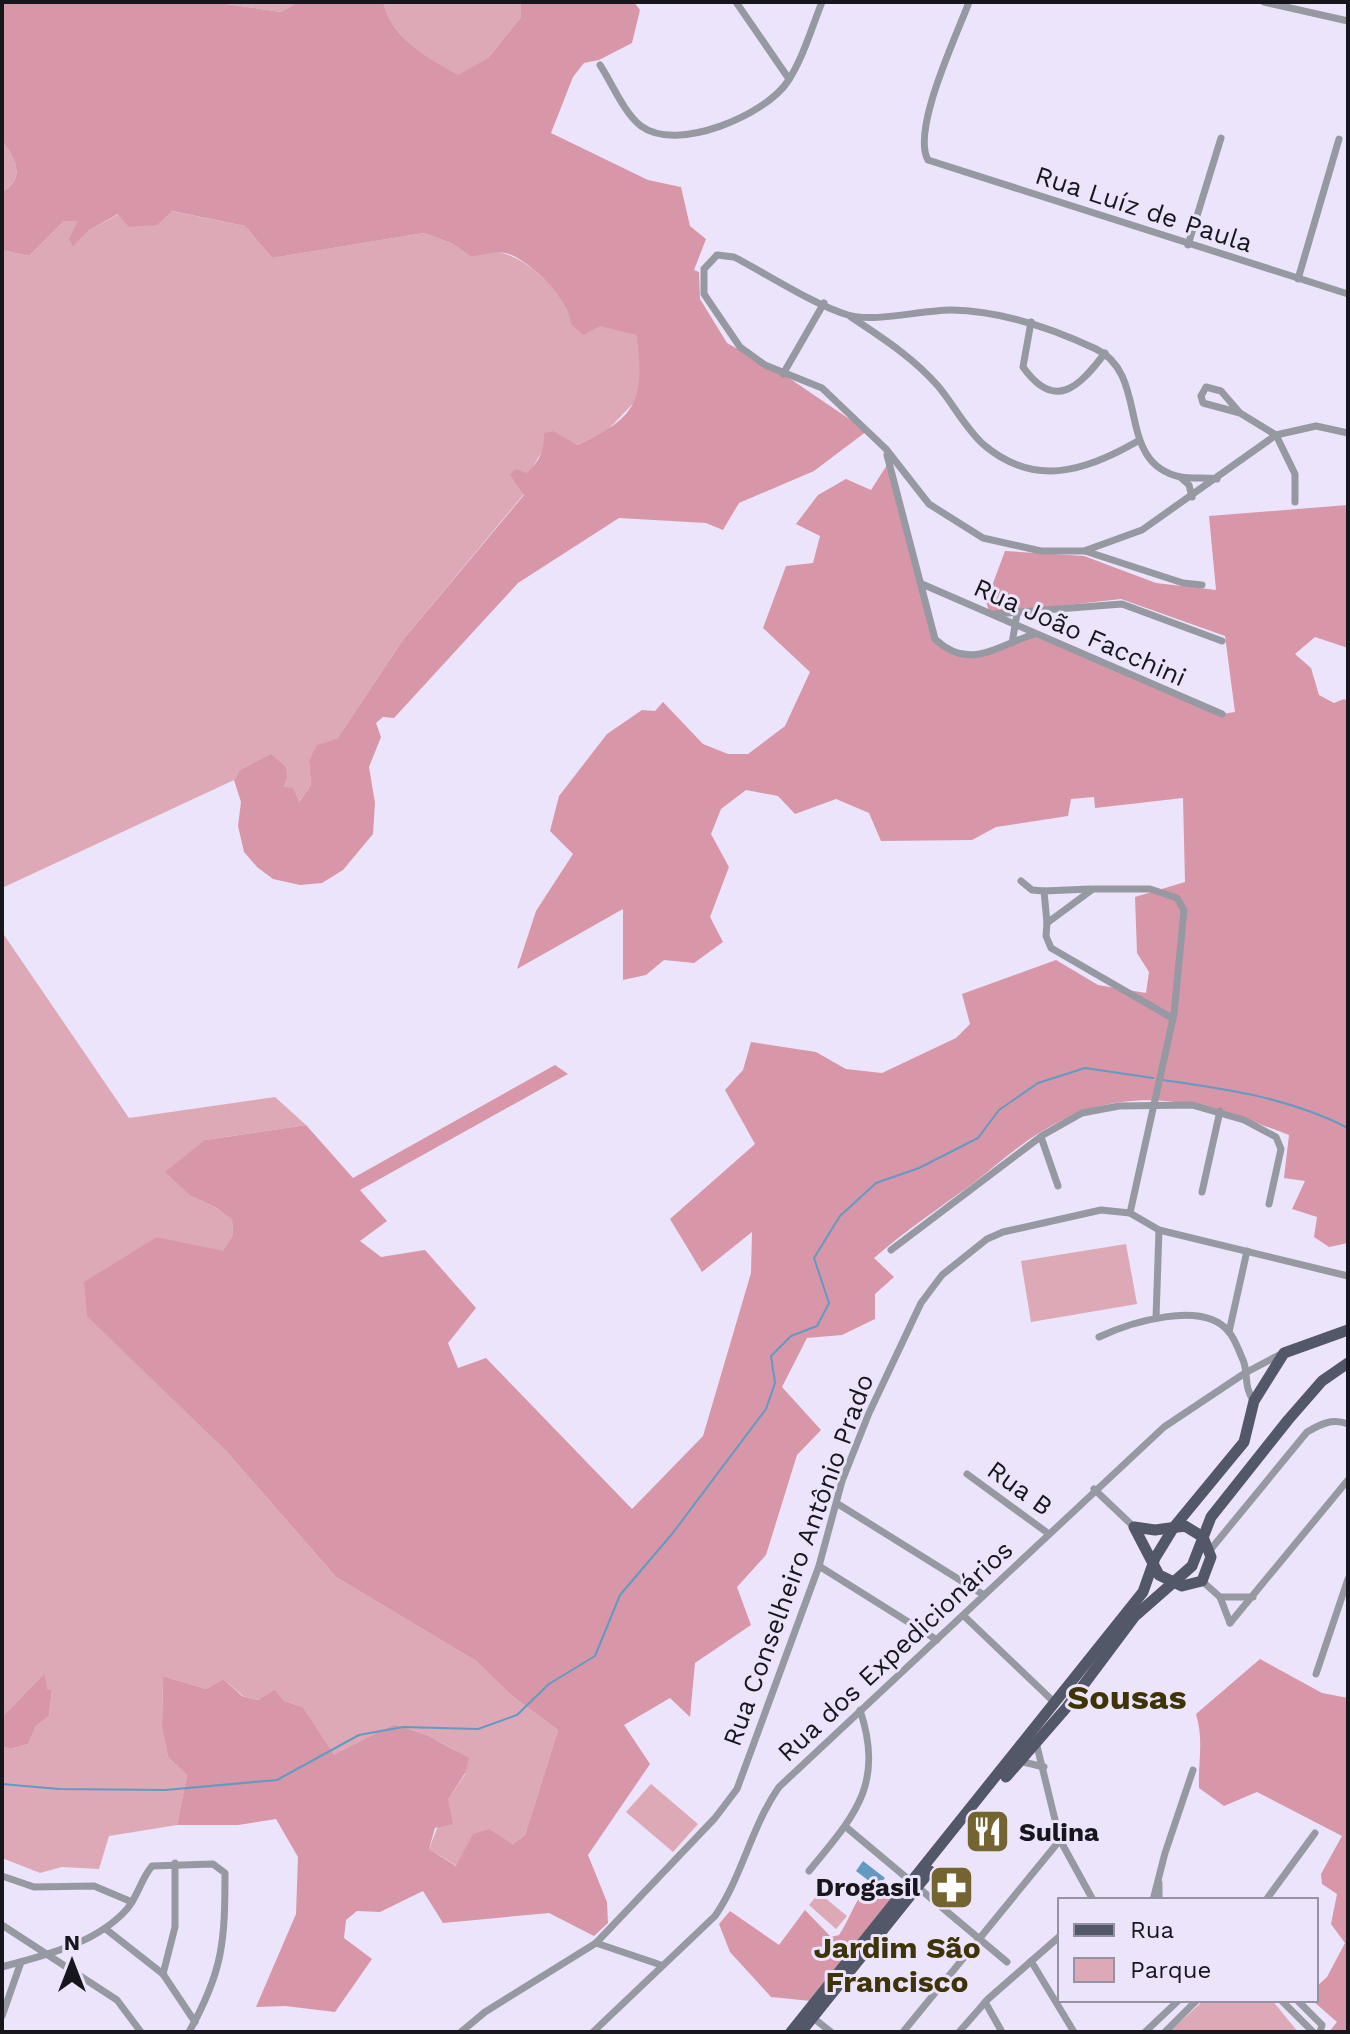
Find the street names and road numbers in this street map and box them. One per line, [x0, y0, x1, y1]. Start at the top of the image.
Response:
street label: Rua Luíz de Paula [1032, 160, 1257, 258]
street label: Rua João Facchini [969, 572, 1191, 692]
street label: Rua Conselheiro Antônio Prado [717, 1370, 879, 1750]
street label: Rua B [982, 1454, 1058, 1522]
street label: Rua dos Expedicionários [771, 1534, 1019, 1768]

